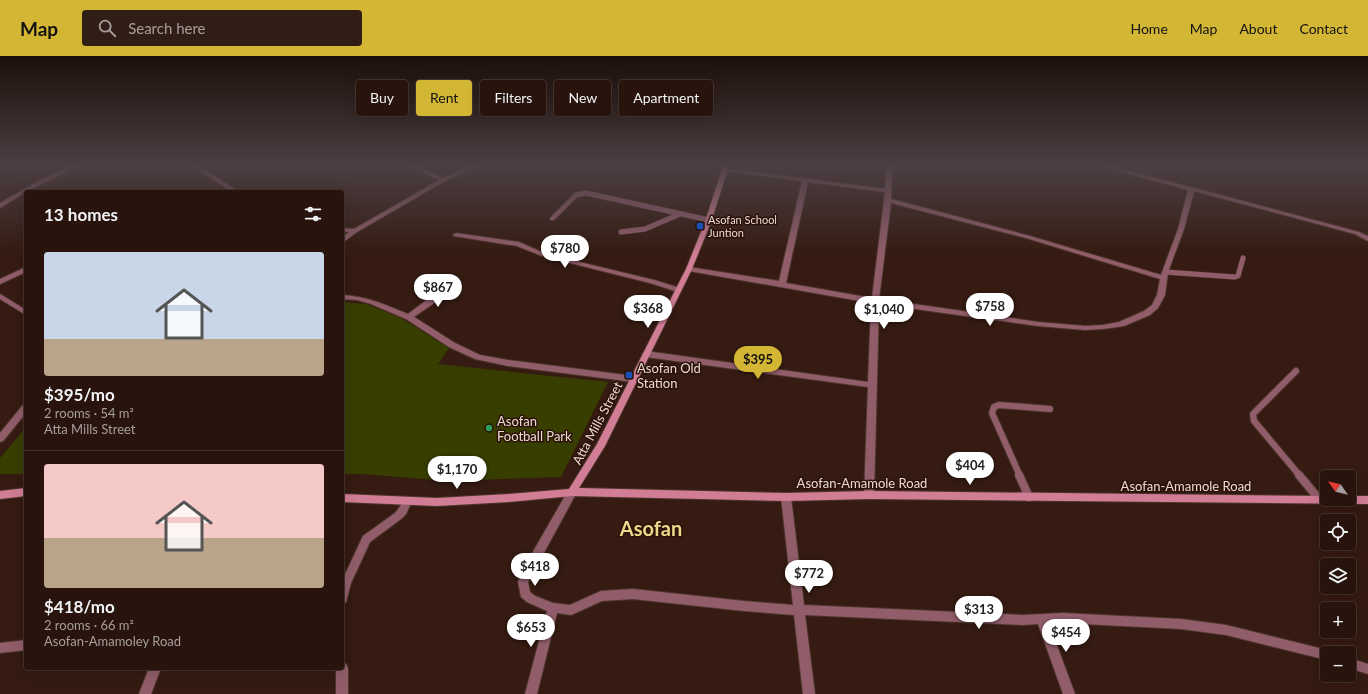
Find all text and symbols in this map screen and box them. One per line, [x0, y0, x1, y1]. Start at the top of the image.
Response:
search box [82, 10, 362, 46]
text: Map [20, 17, 58, 40]
icon: search [96, 17, 118, 39]
text: Search here [128, 19, 206, 37]
text: Home [1130, 20, 1168, 37]
text: Map [1190, 20, 1217, 37]
text: About [1239, 20, 1277, 37]
text: Contact [1299, 20, 1348, 37]
chip: Buy [356, 80, 408, 116]
chip: Rent [416, 80, 472, 116]
chip: Filters [480, 80, 546, 116]
chip: New [554, 80, 611, 116]
chip: Apartment [619, 80, 713, 116]
icon: filters [302, 203, 324, 225]
text: 13 homes [44, 204, 118, 225]
place label: Asofan School Juntion [708, 213, 777, 239]
marker: Asofan School Juntion [695, 221, 705, 231]
pin: $780 [541, 235, 589, 269]
text: $780 [550, 240, 580, 256]
pin: $867 [414, 274, 462, 308]
icon: home [148, 278, 220, 350]
text: $867 [423, 279, 453, 295]
pin: $758 [966, 293, 1014, 327]
pin: $368 [624, 295, 672, 329]
pin: $1,040 [851, 296, 917, 330]
text: $758 [975, 298, 1005, 314]
text: $368 [633, 300, 663, 316]
text: $1,040 [864, 301, 904, 317]
pin: $395 [734, 346, 782, 380]
text: $395 [743, 351, 773, 367]
place label: Asofan Old Station [637, 360, 701, 391]
marker: Asofan Old Station [624, 370, 634, 380]
street label: Atta Mills Street [568, 379, 626, 467]
text: $395/mo [44, 384, 115, 405]
text: 2 rooms · 54 m² [44, 405, 134, 421]
place label: Asofan Football Park [497, 413, 572, 444]
text: Atta Mills Street [44, 421, 136, 437]
marker: Asofan Football Park [484, 423, 494, 433]
pin: $404 [946, 452, 994, 486]
pin: $1,170 [424, 456, 490, 490]
text: $404 [955, 457, 985, 473]
text: $1,170 [437, 461, 477, 477]
north arrow [1320, 470, 1356, 506]
map controls [1320, 470, 1356, 682]
street label: Asofan-Amamole Road [797, 475, 927, 491]
street label: Asofan-Amamole Road [1121, 478, 1251, 494]
icon: home [148, 490, 220, 562]
button: locate [1320, 514, 1356, 550]
district label: Asofan [619, 516, 682, 540]
pin: $418 [511, 553, 559, 587]
text: $418 [520, 558, 550, 574]
button: layers [1320, 558, 1356, 594]
pin: $772 [785, 560, 833, 594]
text: $772 [794, 565, 824, 581]
text: $418/mo [44, 596, 115, 617]
pin: $313 [955, 596, 1003, 630]
text: $313 [964, 601, 994, 617]
button: + [1320, 602, 1356, 638]
pin: $653 [507, 614, 555, 648]
text: 2 rooms · 66 m² [44, 617, 134, 633]
text: $653 [516, 619, 546, 635]
pin: $454 [1042, 619, 1090, 653]
text: $454 [1051, 624, 1081, 640]
text: Asofan-Amamoley Road [44, 633, 181, 649]
button: − [1320, 646, 1356, 682]

